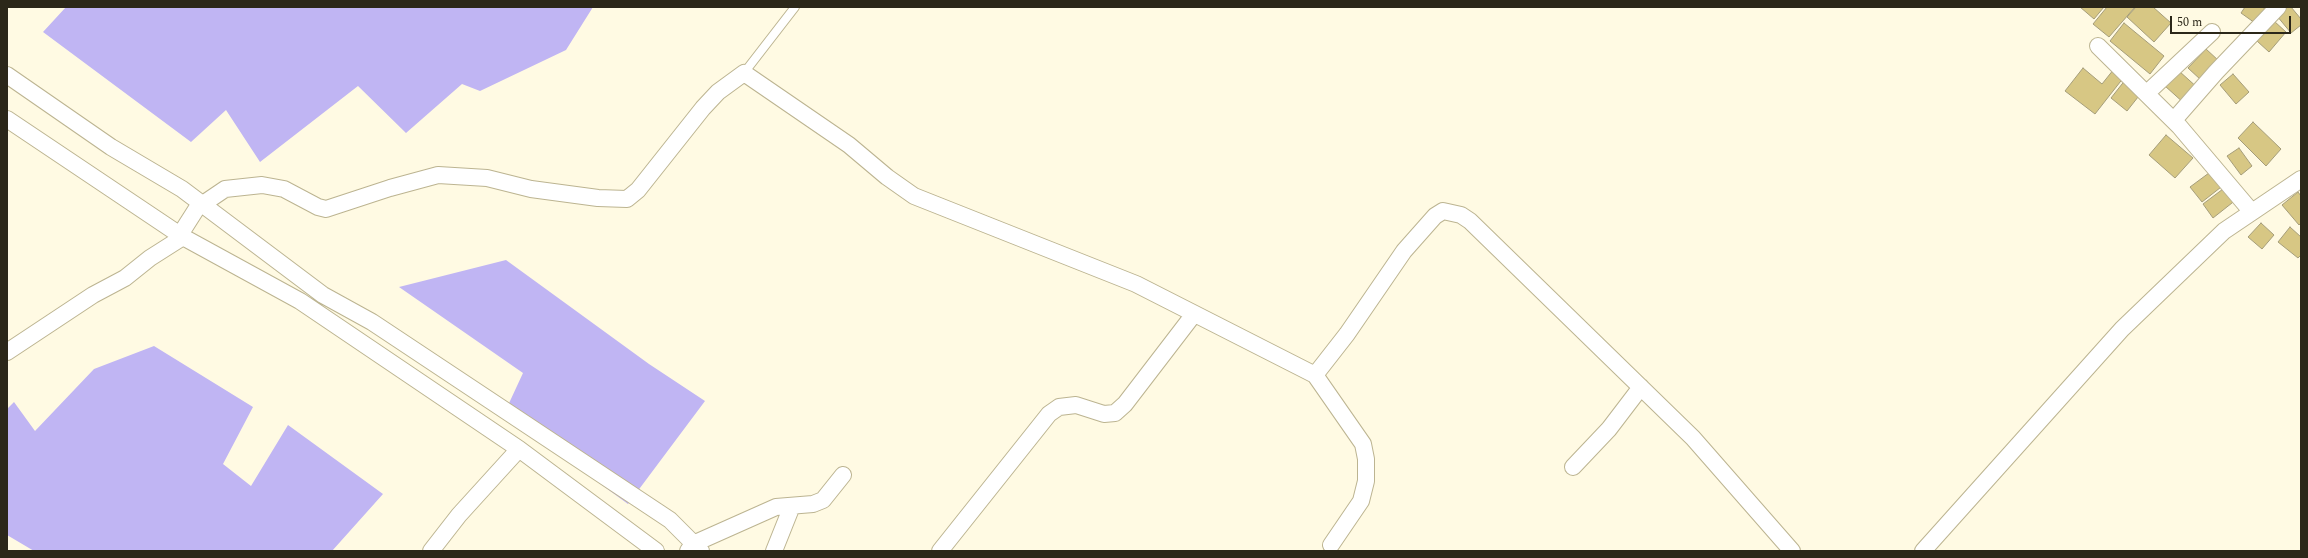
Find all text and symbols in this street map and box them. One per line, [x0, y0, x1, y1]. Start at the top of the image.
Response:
scale bar [2172, 8, 2293, 34]
text: 50 m [2177, 13, 2202, 32]

